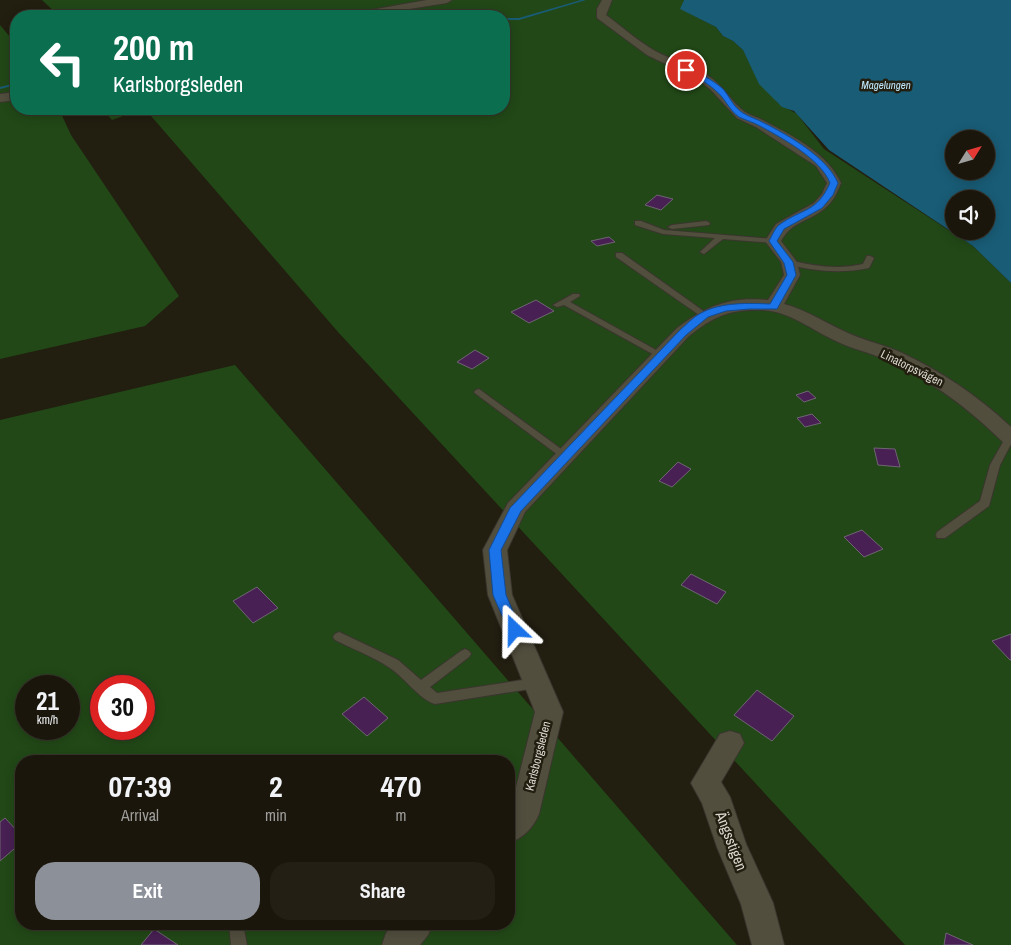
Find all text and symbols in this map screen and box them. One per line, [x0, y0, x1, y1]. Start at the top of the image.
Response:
text: 200 m [113, 24, 194, 71]
icon: left [30, 30, 95, 95]
pin [665, 49, 707, 91]
icon: arrive [672, 56, 700, 84]
text: Karlsborgsleden [113, 69, 243, 99]
water label: Magelungen [861, 78, 911, 92]
north arrow [945, 130, 995, 180]
map controls [945, 130, 995, 240]
button: sound [945, 190, 995, 240]
street label: Linatorpsvägen [878, 346, 946, 390]
position arrow [488, 603, 540, 655]
speed limit sign: 30 [90, 675, 155, 740]
text: 21 [36, 684, 59, 718]
text: km/h [37, 712, 58, 728]
street label: Karlsborgsleden [522, 720, 554, 792]
text: 07:39 [109, 766, 171, 806]
text: 2 [269, 766, 283, 806]
text: 470 [380, 766, 421, 806]
text: Arrival [121, 804, 159, 826]
text: min [265, 804, 287, 826]
text: m [395, 804, 406, 826]
street label: Ängsstigen [710, 807, 752, 873]
button: Exit [35, 862, 260, 920]
button: Share [270, 862, 495, 920]

